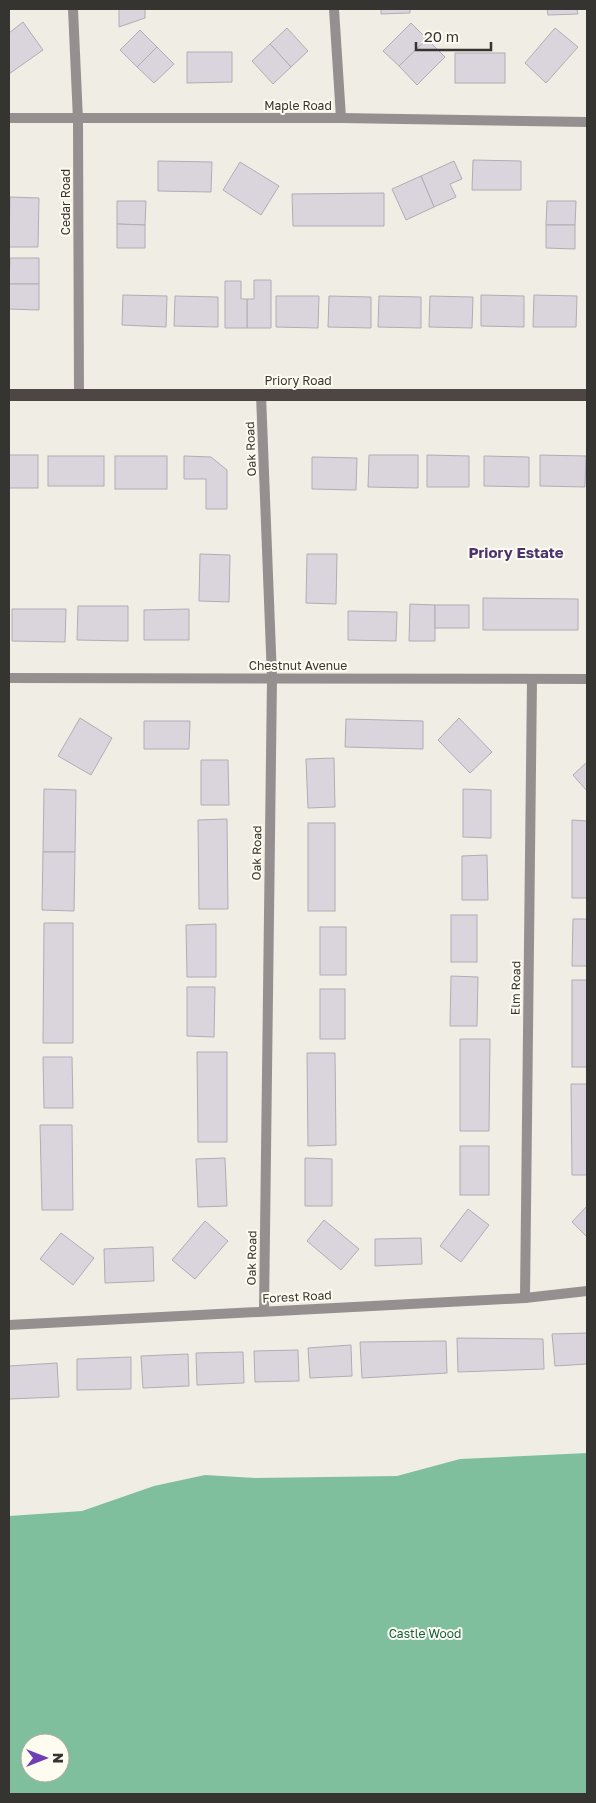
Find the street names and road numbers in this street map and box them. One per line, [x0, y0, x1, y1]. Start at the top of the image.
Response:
street label: Maple Road [264, 98, 332, 113]
street label: Cedar Road [58, 169, 73, 235]
street label: Priory Road [264, 373, 332, 388]
street label: Oak Road [242, 421, 259, 477]
street label: Chestnut Avenue [249, 658, 347, 673]
street label: Oak Road [249, 825, 264, 881]
street label: Elm Road [508, 961, 523, 1015]
street label: Oak Road [244, 1230, 259, 1286]
street label: Forest Road [262, 1287, 332, 1306]

